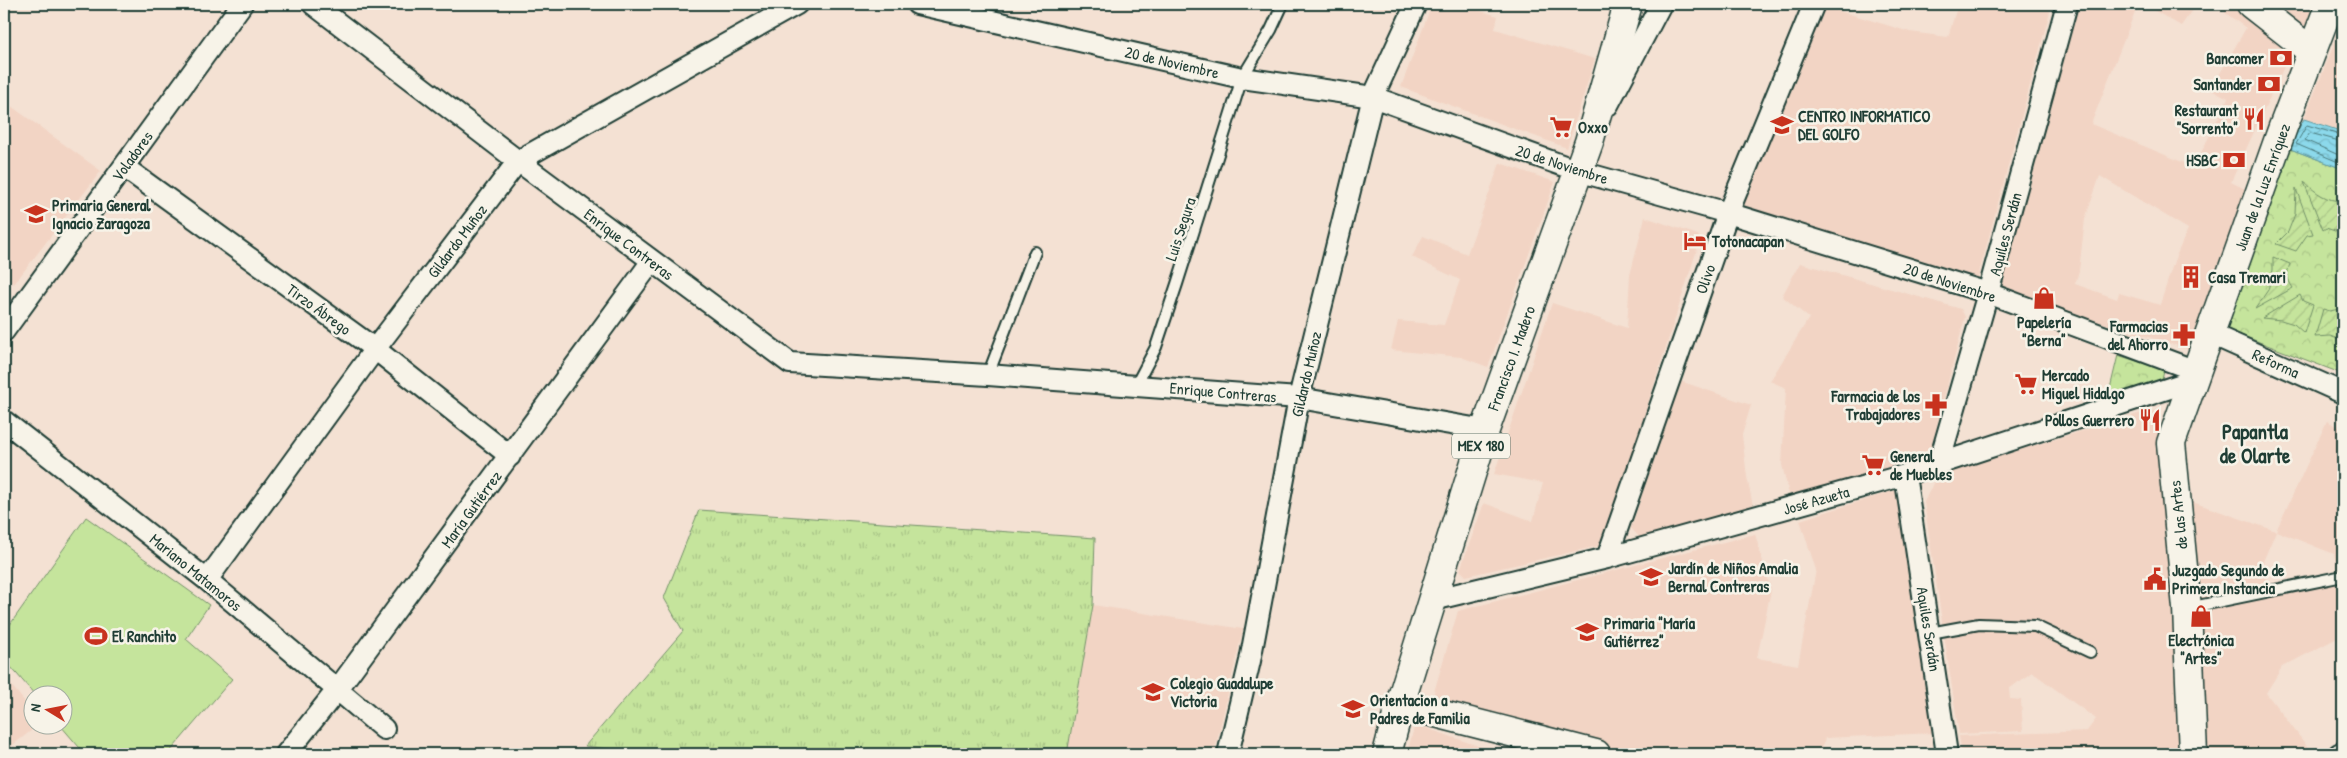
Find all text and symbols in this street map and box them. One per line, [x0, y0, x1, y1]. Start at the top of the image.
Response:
street label: 20 de Noviembre [1123, 40, 1222, 84]
bank icon: Bancomer [2268, 45, 2294, 71]
place label: Bancomer [2206, 47, 2265, 69]
bank icon: Santander [2256, 71, 2282, 97]
place label: Santander [2193, 73, 2253, 95]
place label: Restaurant "Sorrento" [2175, 99, 2238, 139]
place label: CENTRO INFORMATICO DEL GOLFO [1798, 105, 1930, 145]
restaurant icon: Restaurant "Sorrento" [2241, 106, 2267, 132]
school or university icon: CENTRO INFORMATICO DEL GOLFO [1769, 112, 1795, 138]
supermarket icon: Oxxo [1548, 114, 1574, 140]
place label: Oxxo [1578, 116, 1608, 138]
street label: Juan de la Luz Enríquez [2229, 120, 2295, 254]
street label: Voladores [106, 126, 158, 186]
street label: 20 de Noviembre [1513, 139, 1612, 189]
bank icon: HSBC [2221, 147, 2247, 173]
place label: HSBC [2186, 149, 2218, 171]
street label: Aquiles Serdán [1983, 190, 2027, 278]
place label: Primaria General Ignacio Zaragoza [52, 194, 151, 235]
street label: Luis Segura [1159, 194, 1201, 264]
street label: Gildardo Muñoz [422, 200, 492, 282]
school or university icon: Primaria General Ignacio Zaragoza [23, 201, 49, 227]
street label: Enrique Contreras [580, 203, 678, 285]
hotel icon: Totonacapan [1682, 228, 1708, 254]
place label: Totonacapan [1711, 230, 1784, 253]
street label: 20 de Noviembre [1901, 257, 2000, 307]
street label: Olivo [1690, 261, 1720, 297]
building icon: Casa Tremari [2178, 264, 2204, 290]
place label: Casa Tremari [2208, 266, 2286, 288]
street label: Tirzo Ábrego [282, 278, 356, 340]
shop icon: Papelería "Berna" [2031, 285, 2057, 311]
street label: Francisco I. Madero [1482, 302, 1540, 414]
place label: Papelería "Berna" [2017, 311, 2072, 351]
place label: Farmacias del Ahorro [2108, 315, 2169, 355]
pharmacy icon: Farmacias del Ahorro [2171, 322, 2197, 348]
street label: Gildardo Muñoz [1285, 329, 1327, 419]
street label: Reforma [2249, 343, 2303, 383]
place label: Mercado Miguel Hidalgo [2042, 364, 2125, 405]
supermarket icon: Mercado Miguel Hidalgo [2013, 371, 2039, 397]
street label: Enrique Contreras [1169, 376, 1277, 408]
place label: Farmacia de los Trabajadores [1831, 385, 1921, 425]
pharmacy icon: Farmacia de los Trabajadores [1923, 392, 1949, 418]
restaurant icon: Pollos Guerrero [2137, 407, 2163, 433]
place label: Pollos Guerrero [2045, 409, 2135, 431]
district label: Papantla de Olarte [2220, 417, 2291, 470]
road number: MEX 180 [1452, 434, 1510, 458]
place label: General de Muebles [1890, 445, 1953, 485]
supermarket icon: General de Muebles [1860, 452, 1886, 478]
street label: María Gutiérrez [435, 466, 507, 552]
street label: José Azueta [1780, 480, 1852, 520]
street label: de las Artes [2163, 480, 2193, 550]
street label: Mariano Matamoros [145, 528, 247, 616]
place label: Jardín de Niños Amalia Bernal Contreras [1668, 557, 1799, 597]
place label: Juzgado Segundo de Primera Instancia [2172, 559, 2285, 599]
school or university icon: Jardín de Niños Amalia Bernal Contreras [1638, 564, 1664, 590]
public building icon: Juzgado Segundo de Primera Instancia [2142, 566, 2168, 592]
street label: Aquiles Serdán [1911, 585, 1947, 673]
shop icon: Electrónica "Artes" [2188, 603, 2214, 629]
place label: Primaria "María Gutiérrez" [1604, 612, 1696, 652]
school or university icon: Primaria "María Gutiérrez" [1574, 619, 1600, 645]
sports icon: El Ranchito [83, 623, 109, 649]
place label: El Ranchito [112, 625, 177, 647]
place label: Electrónica "Artes" [2168, 629, 2234, 669]
place label: Colegio Guadalupe Victoria [1170, 672, 1274, 712]
school or university icon: Colegio Guadalupe Victoria [1140, 679, 1166, 705]
north arrow [22, 686, 72, 736]
place label: Orientacion a Padres de Familia [1370, 689, 1470, 729]
school or university icon: Orientacion a Padres de Familia [1340, 696, 1366, 722]
text: N [25, 702, 45, 713]

